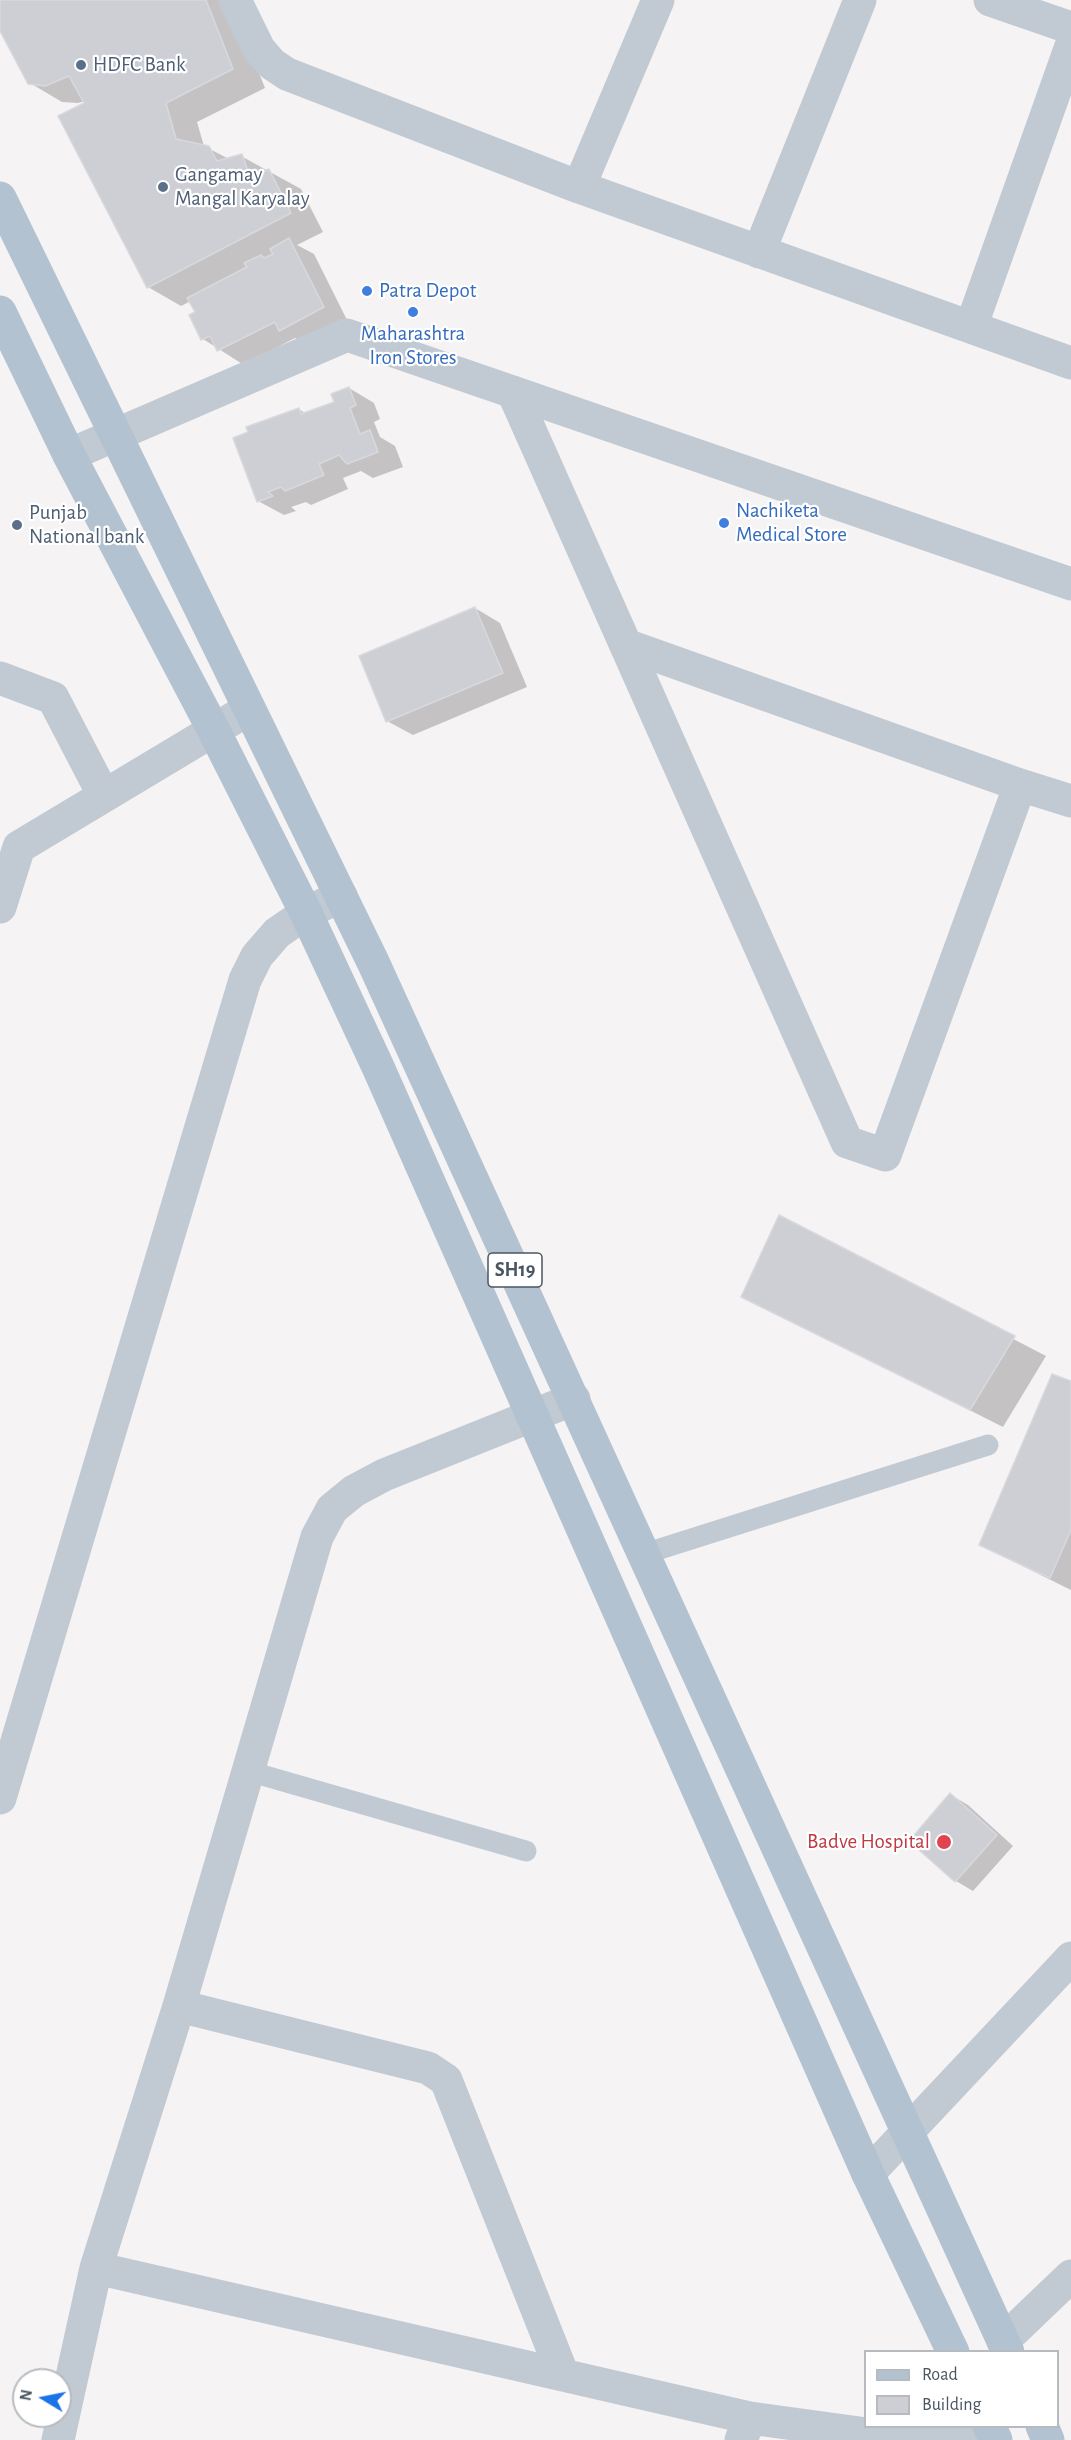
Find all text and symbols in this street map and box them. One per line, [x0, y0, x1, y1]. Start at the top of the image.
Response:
place label: HDFC Bank [93, 52, 186, 78]
marker: HDFC Bank [74, 58, 88, 72]
place label: Gangamay Mangal Karyalay [175, 162, 310, 212]
marker: Gangamay Mangal Karyalay [156, 180, 170, 194]
place label: Patra Depot [379, 278, 476, 304]
marker: Patra Depot [360, 284, 374, 298]
marker: Maharashtra Iron Stores [406, 305, 420, 319]
place label: Maharashtra Iron Stores [361, 321, 465, 371]
place label: Nachiketa Medical Store [736, 498, 847, 548]
place label: Punjab National bank [29, 500, 144, 550]
marker: Nachiketa Medical Store [717, 516, 731, 530]
marker: Punjab National bank [10, 518, 24, 532]
road number: SH19 [488, 1253, 542, 1287]
place label: Badve Hospital [807, 1829, 930, 1855]
marker: Badve Hospital [935, 1833, 953, 1851]
legend [864, 2350, 1059, 2428]
text: Road [922, 2366, 958, 2384]
north arrow [12, 2368, 72, 2428]
text: N [17, 2388, 35, 2402]
text: Building [922, 2396, 981, 2414]

